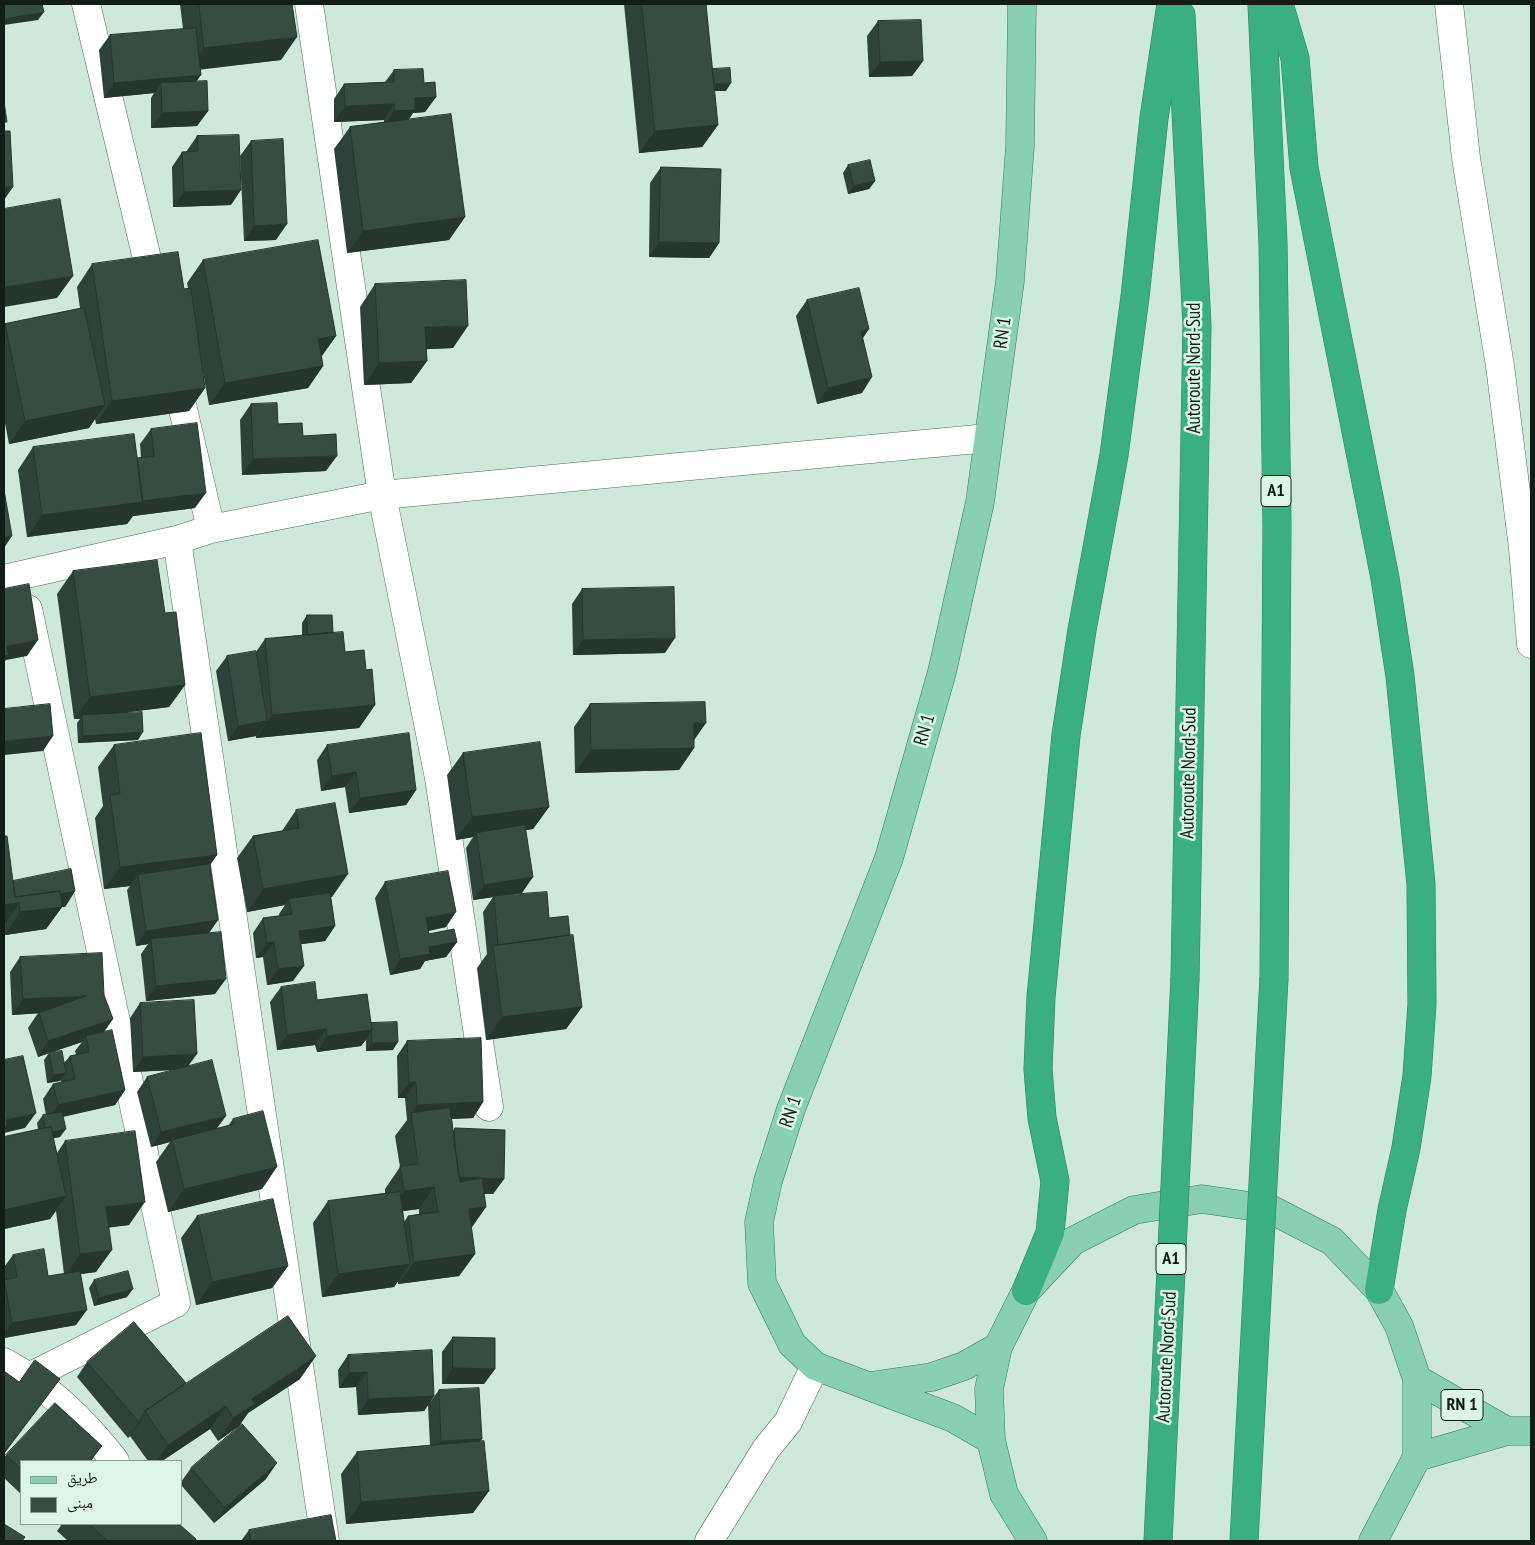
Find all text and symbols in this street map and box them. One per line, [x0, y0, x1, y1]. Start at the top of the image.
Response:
street label: Autoroute Nord-Sud [1184, 302, 1206, 434]
street label: RN 1 [989, 316, 1017, 350]
road number: A1 [1261, 476, 1291, 506]
street label: Autoroute Nord-Sud [1176, 707, 1202, 839]
street label: RN 1 [910, 712, 940, 748]
street label: RN 1 [775, 1093, 807, 1131]
road number: A1 [1156, 1244, 1186, 1274]
street label: Autoroute Nord-Sud [1152, 1291, 1182, 1423]
road number: RN 1 [1441, 1390, 1483, 1420]
legend [20, 1460, 182, 1525]
text: طريق [67, 1468, 98, 1487]
text: مبنى [67, 1493, 93, 1512]

